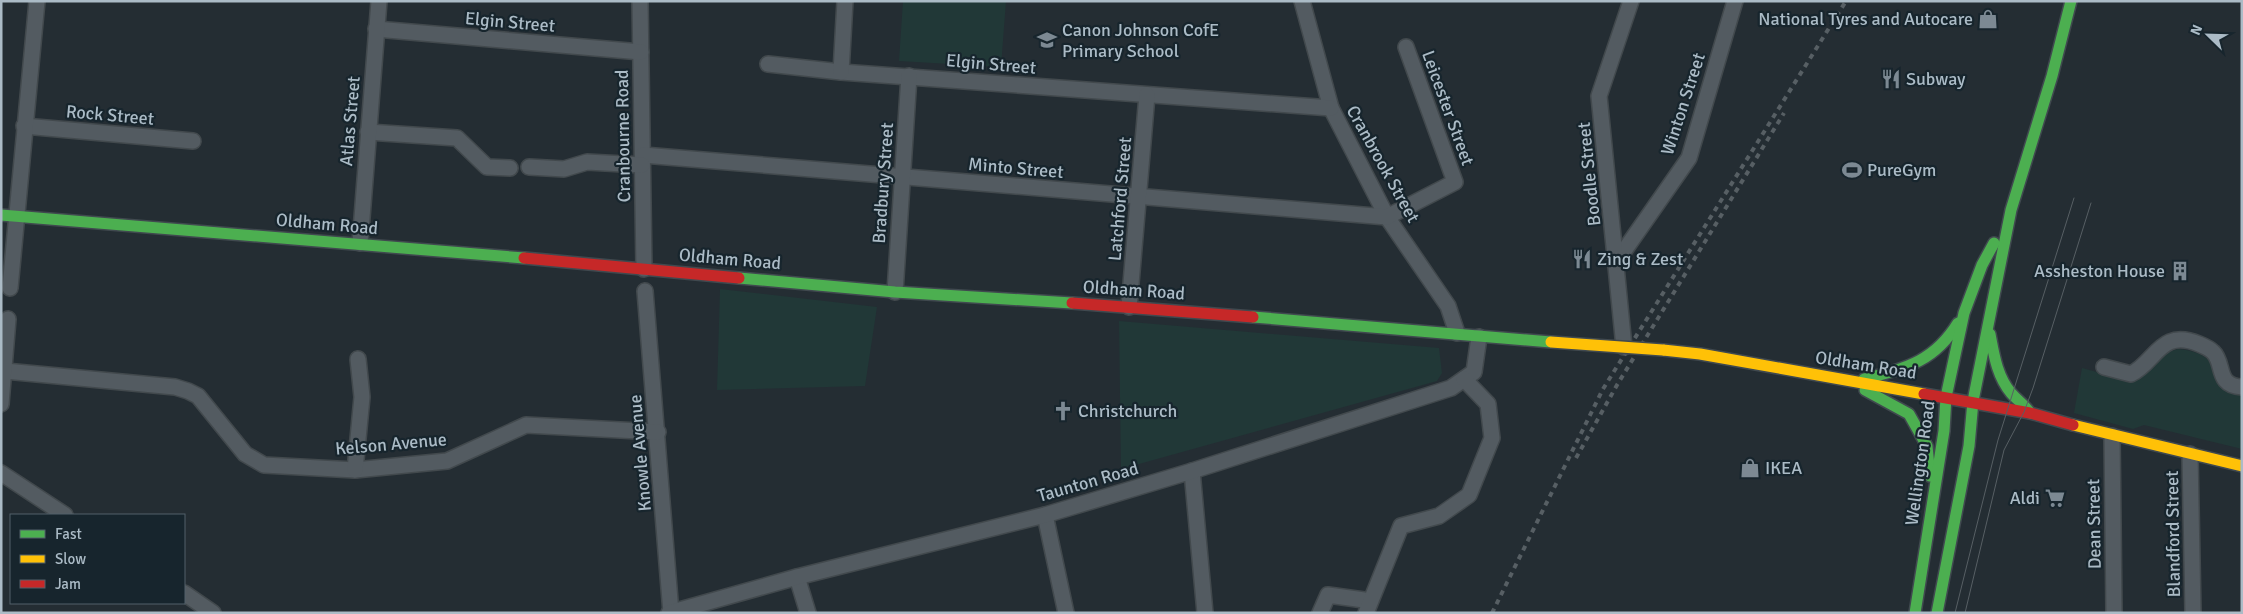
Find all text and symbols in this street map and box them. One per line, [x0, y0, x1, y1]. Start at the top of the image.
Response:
street label: Elgin Street [464, 7, 556, 37]
place label: National Tyres and Autocare [1758, 8, 1973, 30]
shop icon: National Tyres and Autocare [1977, 8, 1999, 30]
north arrow [2183, 10, 2233, 60]
place label: Canon Johnson CofE Primary School [1062, 19, 1219, 62]
text: N [2187, 22, 2206, 38]
school or university icon: Canon Johnson CofE Primary School [1036, 29, 1058, 51]
street label: Leicester Street [1417, 48, 1479, 168]
street label: Elgin Street [945, 49, 1037, 79]
street label: Winton Street [1656, 50, 1710, 158]
restaurant icon: Subway [1880, 68, 1902, 90]
place label: Subway [1906, 68, 1966, 90]
street label: Cranbourne Road [611, 69, 635, 203]
street label: Atlas Street [335, 75, 365, 167]
street label: Rock Street [65, 100, 155, 130]
street label: Cranbrook Street [1342, 101, 1424, 227]
street label: Boodle Street [1573, 121, 1605, 227]
street label: Bradbury Street [868, 122, 898, 244]
street label: Latchford Street [1104, 136, 1136, 262]
street label: Minto Street [967, 153, 1065, 183]
sports icon: PureGym [1841, 159, 1863, 181]
place label: PureGym [1867, 159, 1936, 181]
street label: Oldham Road [275, 209, 379, 239]
street label: Oldham Road [678, 244, 782, 274]
restaurant icon: Zing & Zest [1571, 248, 1593, 270]
place label: Zing & Zest [1597, 248, 1683, 270]
place label: Assheston House [2034, 260, 2165, 282]
building icon: Assheston House [2169, 260, 2191, 282]
street label: Oldham Road [1082, 275, 1186, 305]
street label: Oldham Road [1814, 346, 1918, 384]
street label: Knowle Avenue [624, 394, 656, 512]
street label: Wellington Road [1900, 399, 1940, 527]
church icon: Christchurch [1052, 400, 1074, 422]
place label: Christchurch [1078, 400, 1177, 422]
street label: Kelson Avenue [334, 428, 448, 460]
street label: Taunton Road [1035, 457, 1141, 507]
shop icon: IKEA [1739, 457, 1761, 479]
place label: IKEA [1765, 457, 1802, 479]
street label: Blandford Street [2161, 470, 2185, 598]
street label: Dean Street [2082, 479, 2106, 569]
place label: Aldi [2010, 487, 2040, 509]
supermarket icon: Aldi [2044, 487, 2066, 509]
legend [10, 514, 185, 604]
text: Fast [55, 525, 82, 543]
text: Slow [55, 550, 86, 568]
text: Jam [55, 575, 81, 593]

